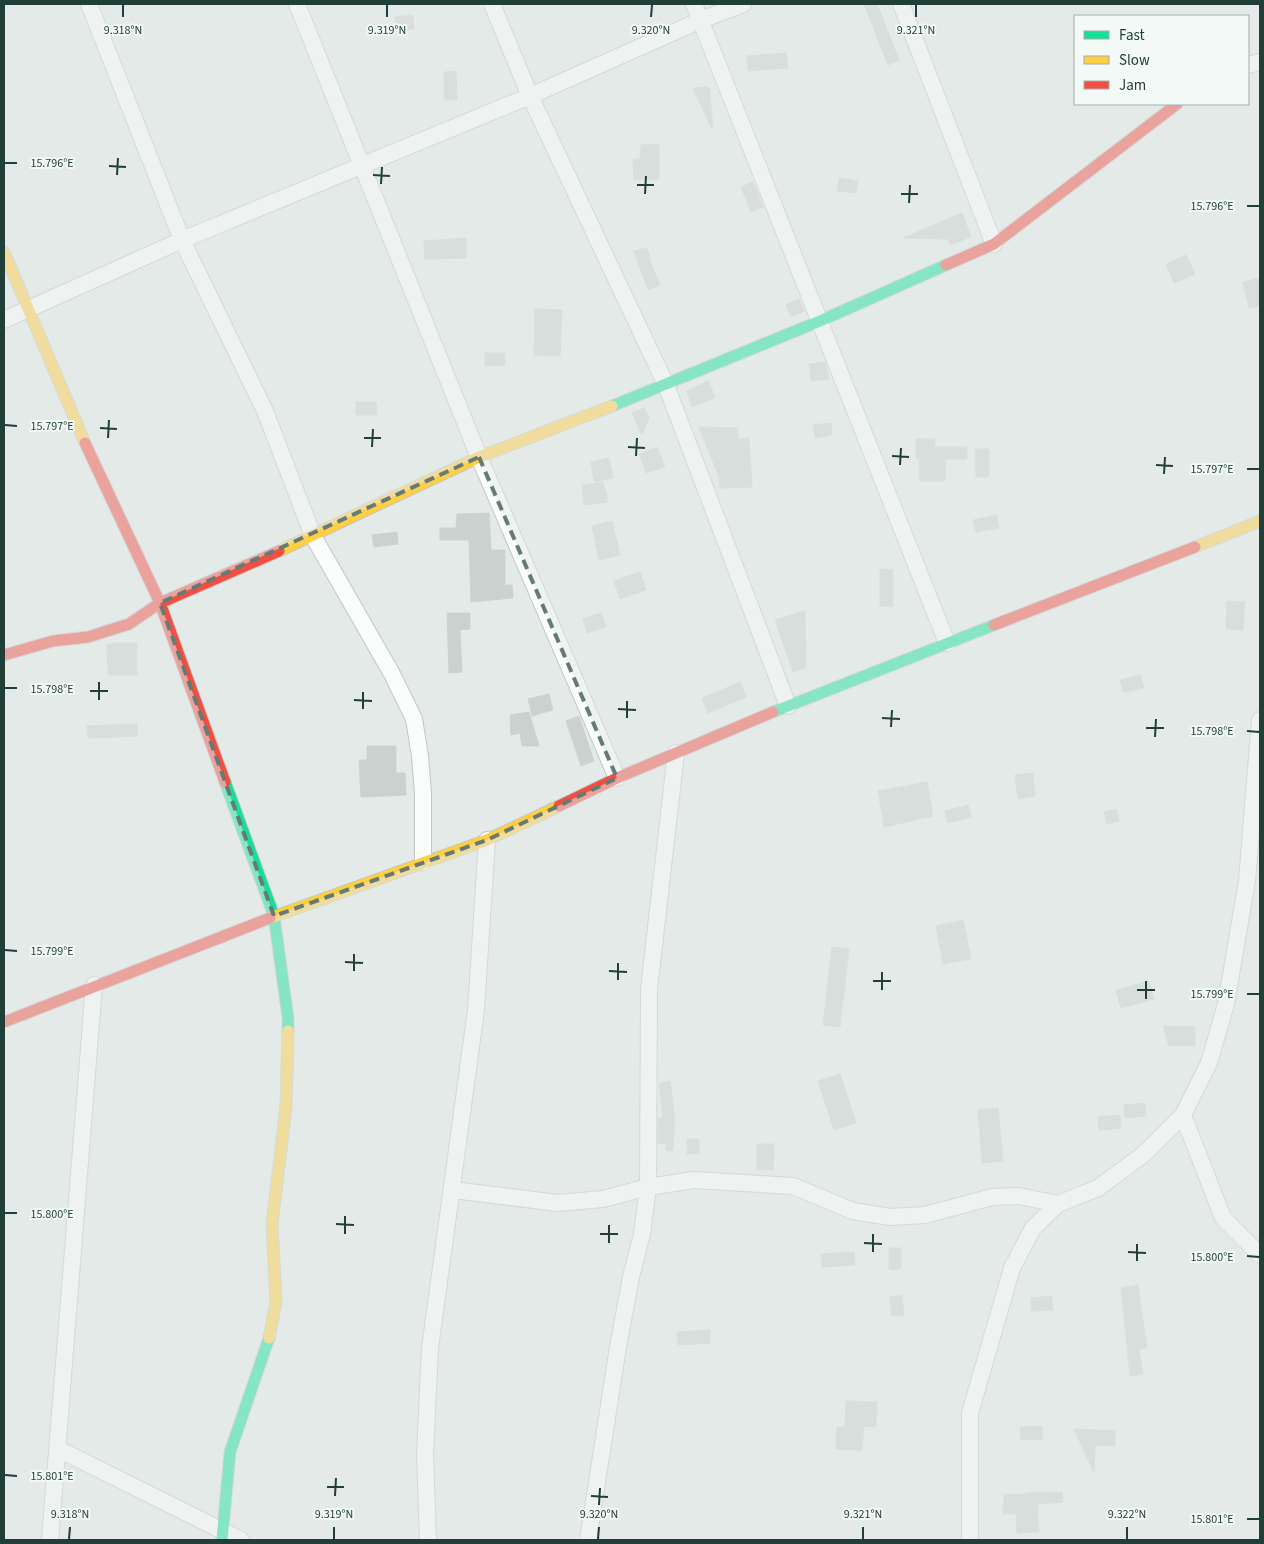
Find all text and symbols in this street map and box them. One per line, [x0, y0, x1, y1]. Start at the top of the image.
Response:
legend [1074, 15, 1249, 105]
text: 9.318°N [104, 22, 142, 39]
text: 9.319°N [368, 22, 406, 39]
text: 9.320°N [632, 22, 670, 39]
text: 9.321°N [897, 22, 935, 39]
text: Fast [1119, 25, 1145, 46]
text: Slow [1119, 50, 1150, 71]
text: Jam [1119, 75, 1146, 96]
text: 15.796°E [30, 155, 74, 172]
text: 15.796°E [1190, 198, 1234, 215]
text: 15.797°E [30, 418, 74, 435]
text: 15.797°E [1190, 461, 1234, 478]
text: 15.798°E [30, 681, 74, 698]
text: 15.798°E [1190, 723, 1234, 740]
text: 15.799°E [30, 943, 74, 960]
text: 15.799°E [1190, 986, 1234, 1003]
text: 15.800°E [30, 1206, 74, 1223]
text: 15.800°E [1190, 1249, 1234, 1266]
text: 15.801°E [30, 1468, 74, 1485]
text: 9.318°N [51, 1506, 89, 1523]
text: 9.319°N [315, 1506, 353, 1523]
text: 9.320°N [580, 1506, 618, 1523]
text: 9.321°N [844, 1506, 882, 1523]
text: 9.322°N [1108, 1506, 1146, 1523]
text: 15.801°E [1190, 1511, 1234, 1528]

